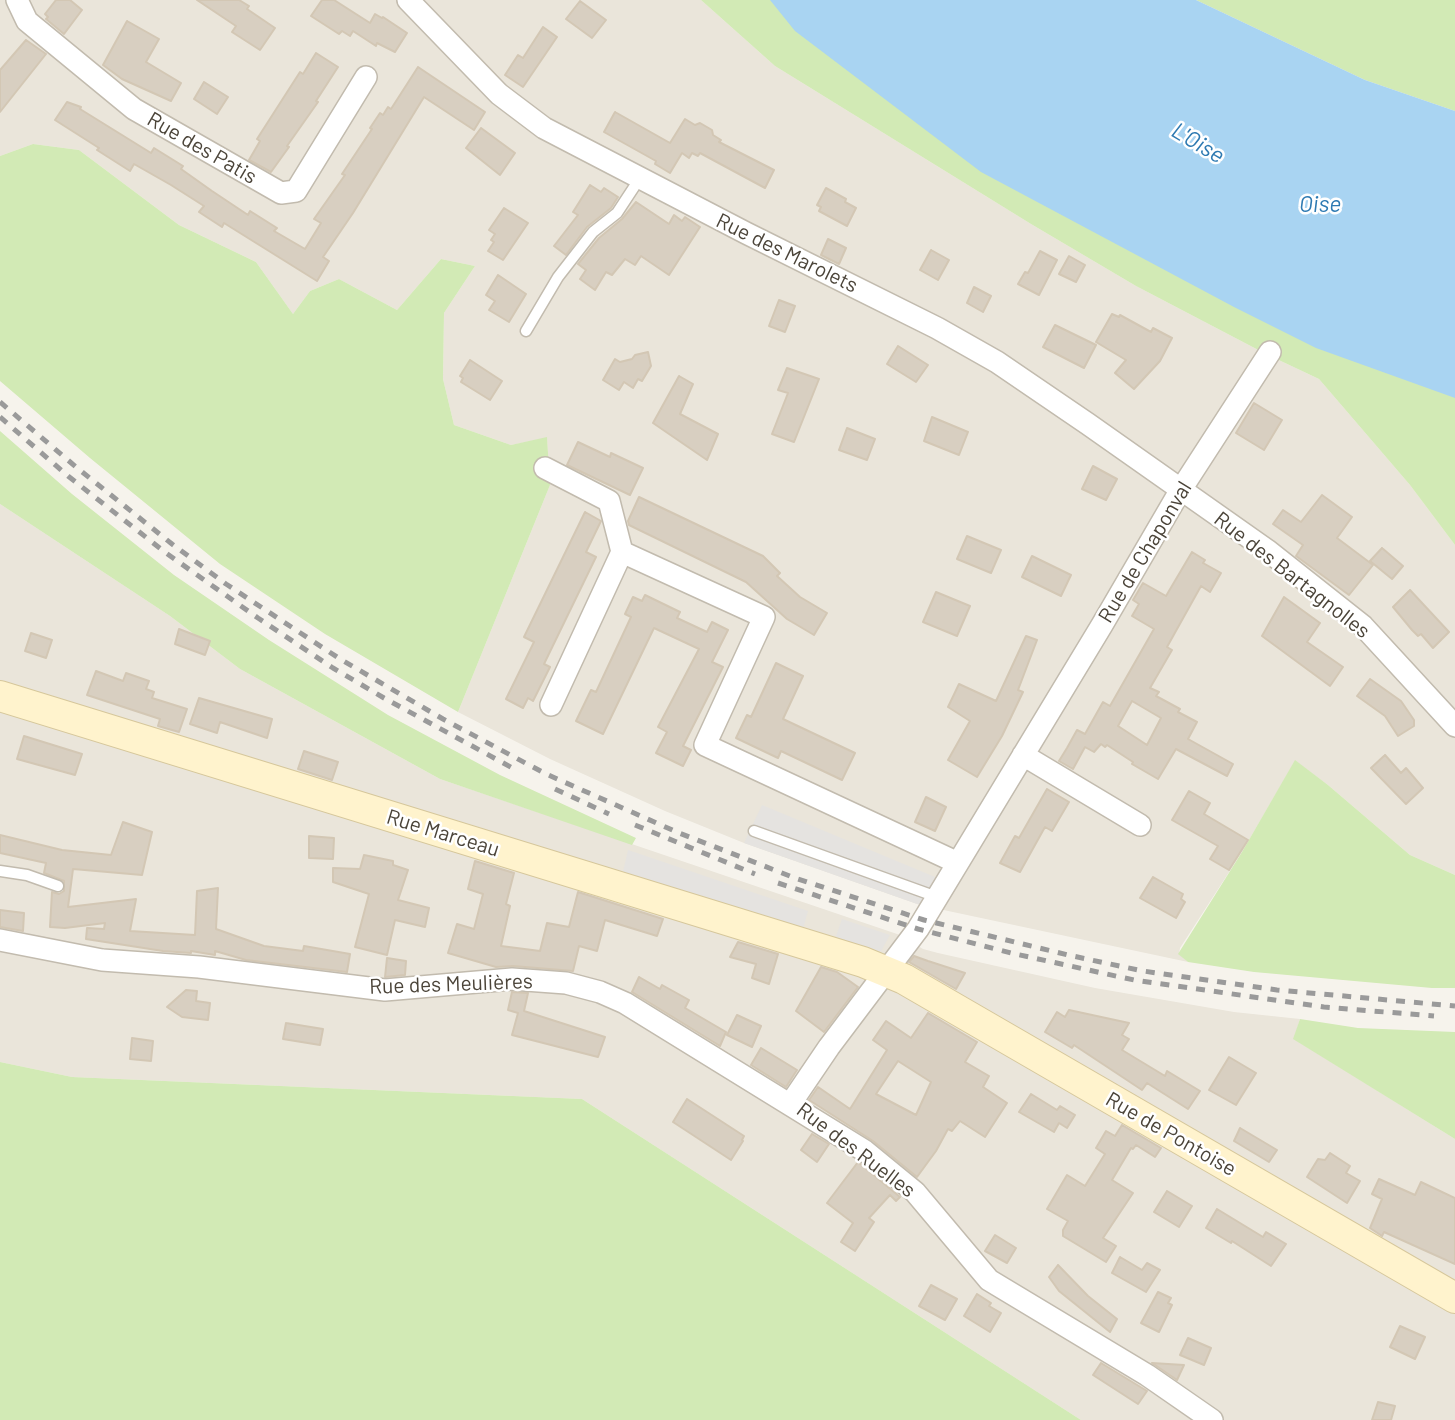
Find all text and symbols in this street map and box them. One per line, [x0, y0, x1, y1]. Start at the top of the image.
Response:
street label: Rue des Patis [143, 106, 261, 190]
water label: L'Oise [1167, 117, 1229, 169]
water label: Oise [1299, 190, 1341, 218]
street label: Rue des Marolets [712, 208, 862, 298]
street label: Rue de Chaponval [1093, 477, 1197, 627]
street label: Rue des Bartagnolles [1209, 506, 1375, 644]
street label: Rue Marceau [384, 804, 502, 862]
street label: Rue des Meulières [369, 969, 533, 999]
street label: Rue de Pontoise [1101, 1086, 1241, 1182]
street label: Rue des Ruelles [792, 1097, 920, 1203]

